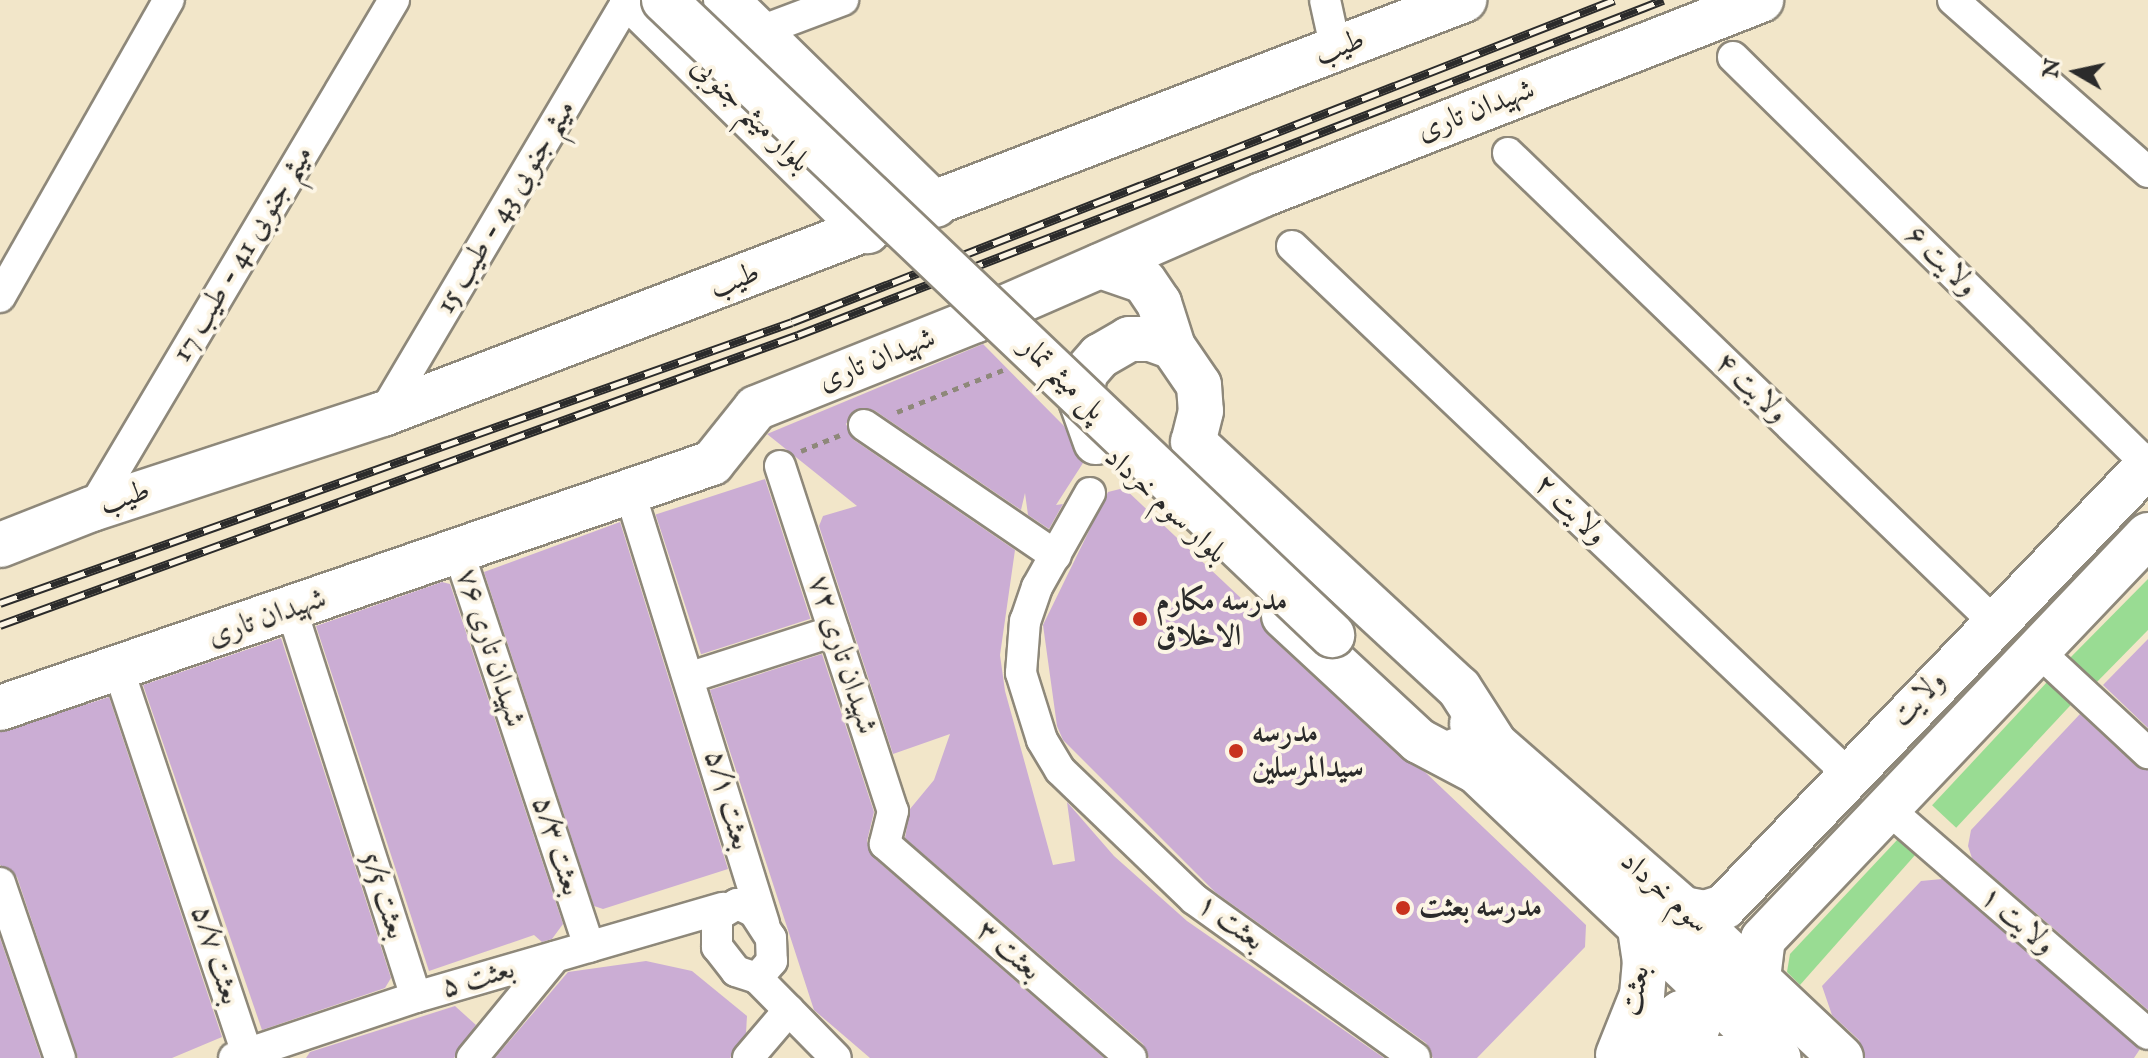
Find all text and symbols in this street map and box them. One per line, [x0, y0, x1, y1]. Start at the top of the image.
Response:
street label: طیب [1310, 22, 1370, 74]
north arrow [2036, 32, 2116, 112]
street label: بلوار میثم جنوبی [683, 49, 817, 181]
text: N [2037, 57, 2068, 80]
street label: شهیدان تاری [1412, 72, 1540, 150]
street label: میثم جنوبی 43 - طیب 15 [428, 94, 584, 320]
street label: میثم جنوبی 41 - طیب 17 [164, 139, 322, 369]
street label: ولایت ۶ [1897, 217, 1985, 305]
street label: طیب [705, 255, 765, 307]
street label: شهیدان تاری [813, 320, 941, 400]
street label: پل میثم تمار [1011, 329, 1113, 429]
street label: ولایت ۴ [1707, 345, 1795, 431]
street label: بلوار سوم خرداد [1096, 440, 1234, 572]
street label: ولایت ۲ [1526, 467, 1614, 553]
street label: طیب [95, 473, 155, 523]
street label: شهیدان تاری ۷۶ [447, 564, 533, 732]
street label: شهیدان تاری ۷۲ [799, 571, 885, 739]
street label: شهیدان تاری [203, 581, 331, 655]
place label: مدرسه مکارم الاخلاق [1156, 584, 1287, 654]
marker: مدرسه مکارم الاخلاق [1131, 610, 1149, 628]
street label: ولایت [1884, 664, 1954, 734]
place label: مدرسه سیدالمرسلین [1252, 716, 1364, 786]
marker: مدرسه سیدالمرسلین [1227, 742, 1245, 760]
street label: بعثت ۵/۱ [696, 746, 758, 854]
street label: بعثت ۵/۳ [523, 792, 589, 900]
street label: سوم خرداد [1612, 844, 1716, 942]
street label: بعثت 5/5 [352, 848, 414, 944]
street label: ولایت ۱ [1972, 879, 2062, 963]
street label: بعثت ۱ [1189, 887, 1271, 959]
place label: مدرسه بعثت [1419, 890, 1542, 926]
marker: مدرسه بعثت [1394, 899, 1412, 917]
street label: بعثت ۵/۷ [182, 901, 248, 1009]
street label: بعثت ۳ [968, 913, 1048, 989]
street label: بعثت ۵ [437, 951, 519, 1007]
street label: بعثت [1614, 963, 1658, 1019]

